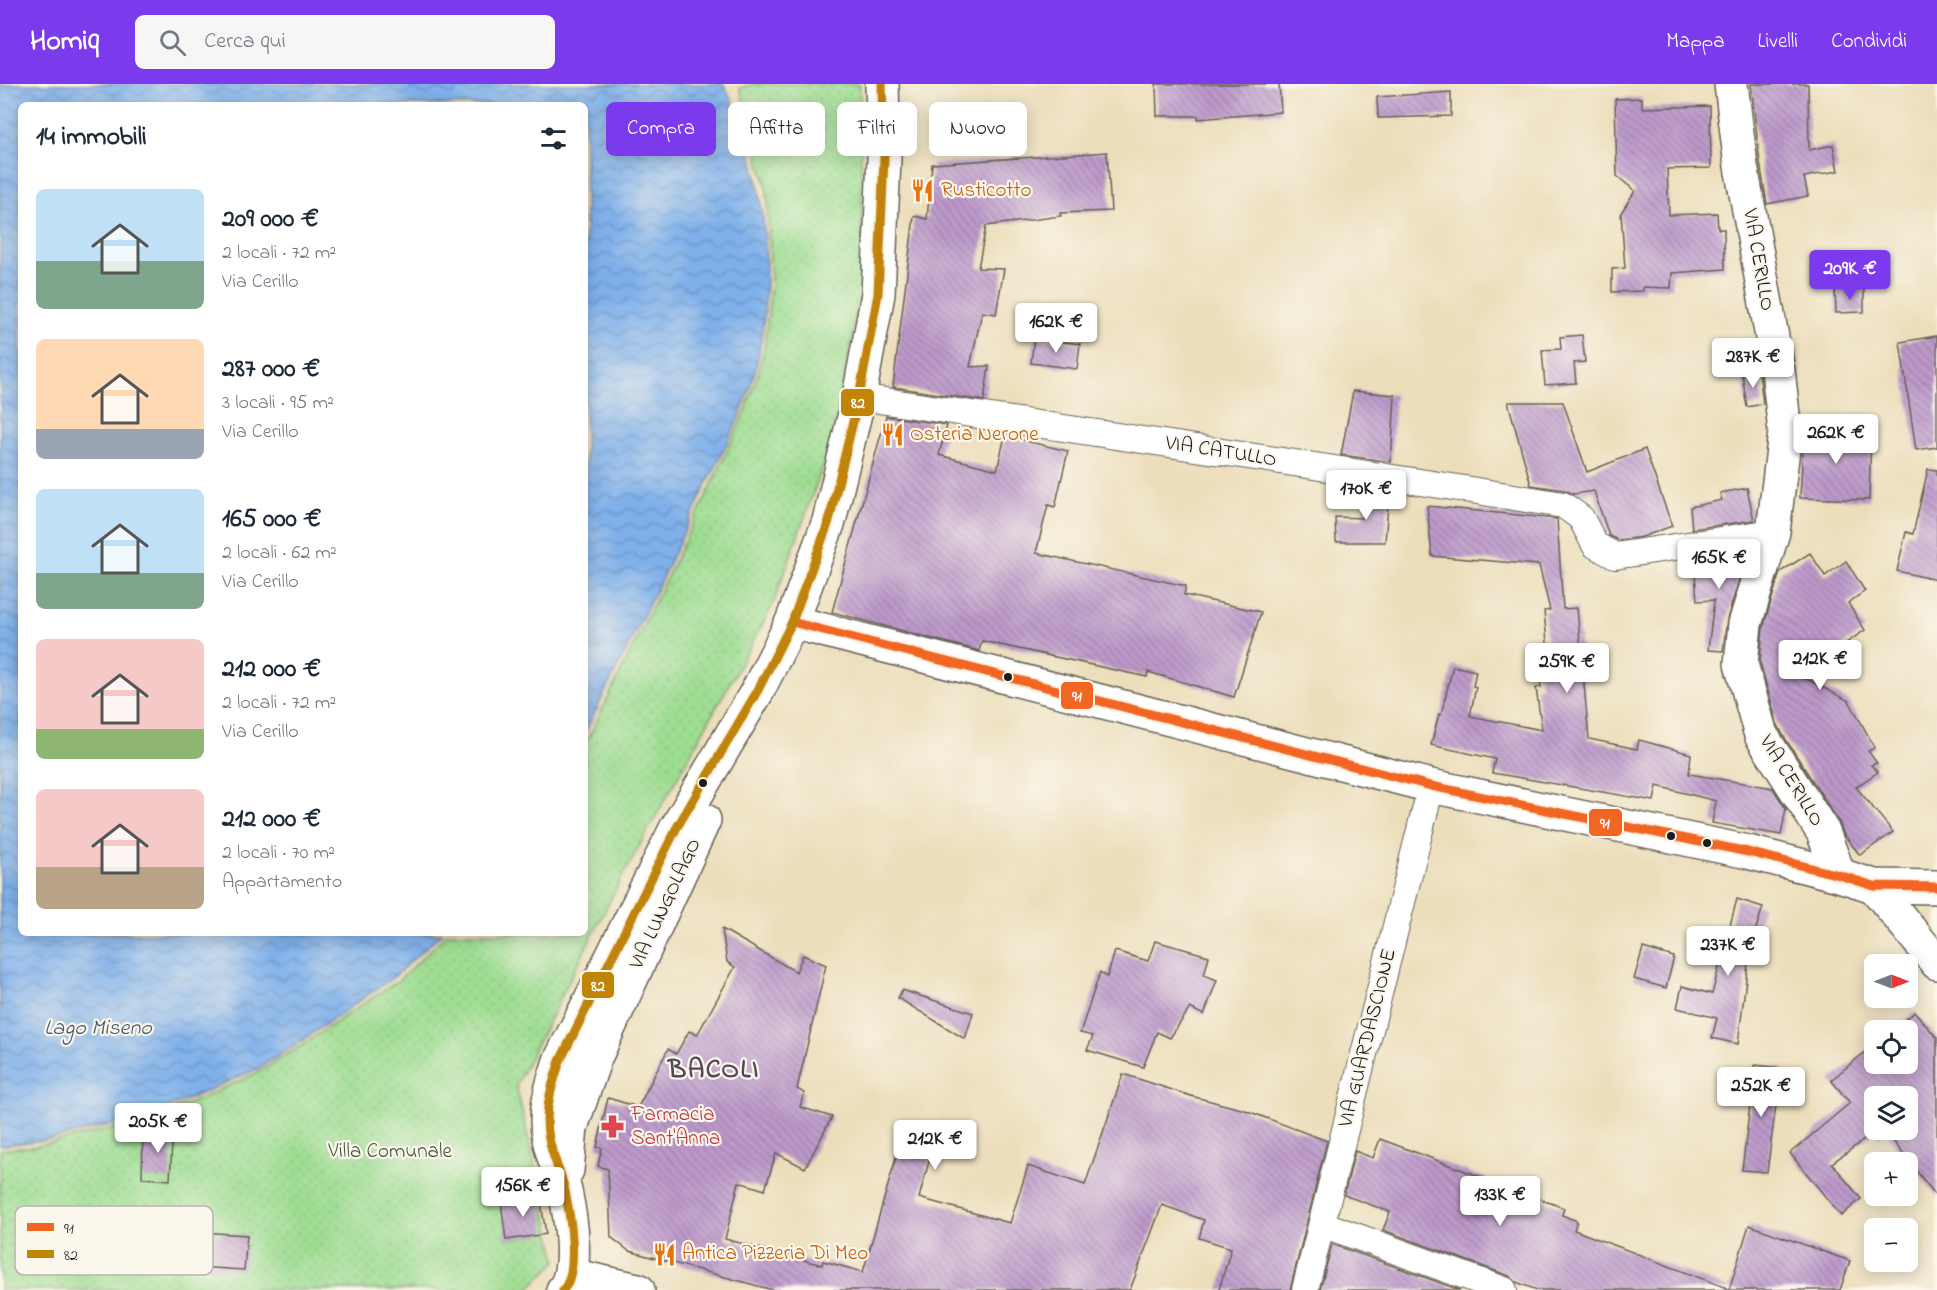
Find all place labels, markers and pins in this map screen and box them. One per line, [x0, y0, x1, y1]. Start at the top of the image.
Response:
place label: Rusticotto [941, 176, 1031, 206]
restaurant icon: Rusticotto [910, 178, 936, 204]
pin: 209K € [1801, 250, 1899, 301]
pin: 162K € [1007, 303, 1105, 354]
pin: 287K € [1704, 338, 1802, 389]
pin: 262K € [1787, 414, 1885, 465]
place label: Osteria Nerone [910, 420, 1039, 450]
restaurant icon: Osteria Nerone [879, 422, 905, 448]
pin: 170K € [1317, 470, 1415, 521]
pin: 165K € [1670, 539, 1768, 590]
pin: 212K € [1771, 640, 1869, 691]
pin: 259K € [1518, 643, 1616, 694]
unlabelled marker [1002, 671, 1014, 683]
unlabelled marker [697, 777, 709, 789]
unlabelled marker [1665, 830, 1677, 842]
unlabelled marker [1701, 837, 1713, 849]
pin: 237K € [1679, 926, 1777, 977]
pin: 252K € [1712, 1067, 1810, 1118]
place label: Farmacia Sant'Anna [630, 1100, 720, 1154]
pin: 205K € [109, 1103, 207, 1154]
pharmacy icon: Farmacia Sant'Anna [600, 1114, 626, 1140]
pin: 212K € [886, 1120, 984, 1171]
pin: 156K € [474, 1167, 572, 1218]
pin: 133K € [1451, 1176, 1549, 1227]
place label: Antica Pizzeria Di Meo [682, 1239, 868, 1269]
restaurant icon: Antica Pizzeria Di Meo [651, 1241, 677, 1267]

